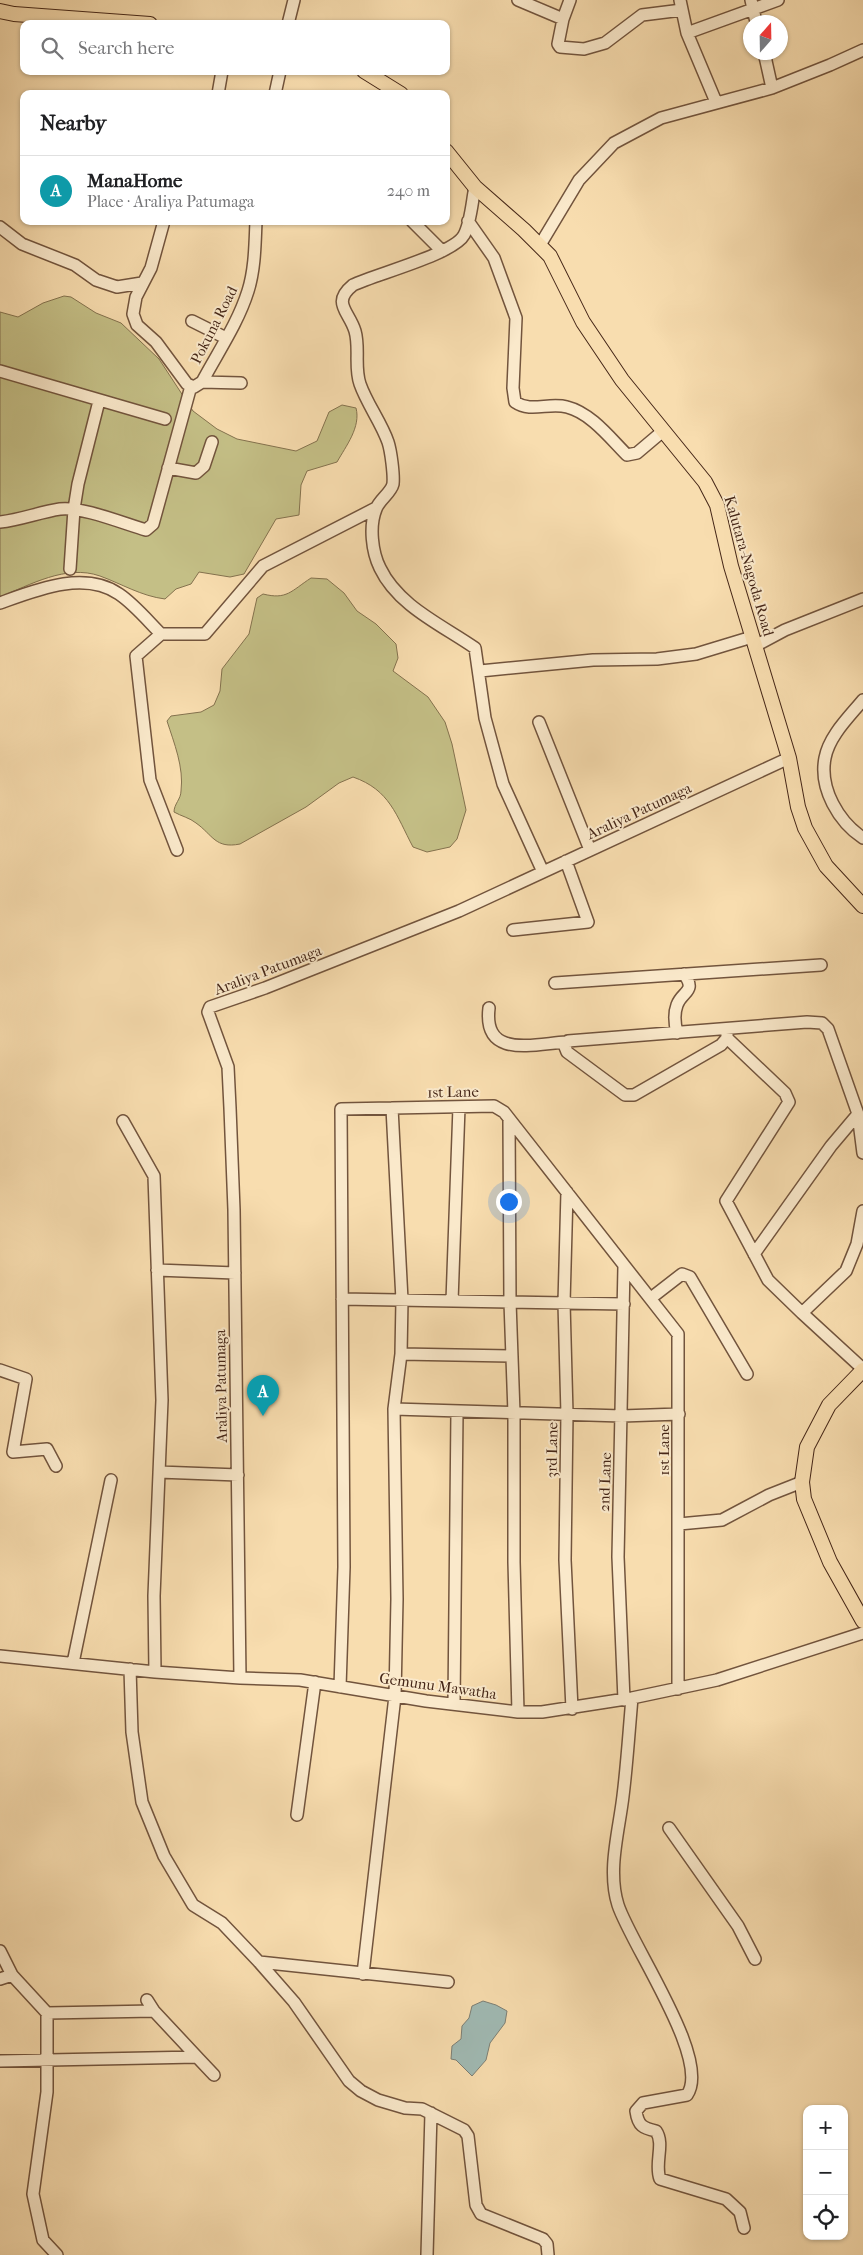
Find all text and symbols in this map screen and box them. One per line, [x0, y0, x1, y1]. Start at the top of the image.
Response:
north arrow [743, 15, 788, 60]
search box [20, 20, 450, 75]
icon: search [38, 34, 66, 62]
text: Search here [78, 37, 174, 59]
text: Nearby [40, 111, 106, 135]
text: ManaHome [87, 170, 182, 192]
text: A [51, 181, 61, 200]
text: 240 m [387, 181, 430, 200]
text: Place · Araliya Patumaga [87, 192, 254, 211]
street label: Pokuna Road [187, 282, 242, 367]
street label: Kalutara-Nagoda Road [720, 494, 778, 639]
street label: Araliya Patumaga [583, 778, 695, 844]
street label: Araliya Patumaga [211, 941, 325, 999]
street label: 1st Lane [427, 1083, 480, 1101]
your location [496, 1189, 522, 1215]
street label: Araliya Patumaga [211, 1328, 231, 1444]
pin: A [247, 1375, 279, 1416]
street label: 3rd Lane [543, 1421, 561, 1478]
street label: 1st Lane [655, 1424, 673, 1476]
street label: 2nd Lane [595, 1451, 615, 1512]
street label: Gemunu Mawatha [378, 1669, 499, 1703]
map controls [803, 2105, 848, 2240]
button: + [803, 2105, 848, 2150]
button: − [803, 2150, 848, 2195]
button: locate [803, 2195, 848, 2240]

